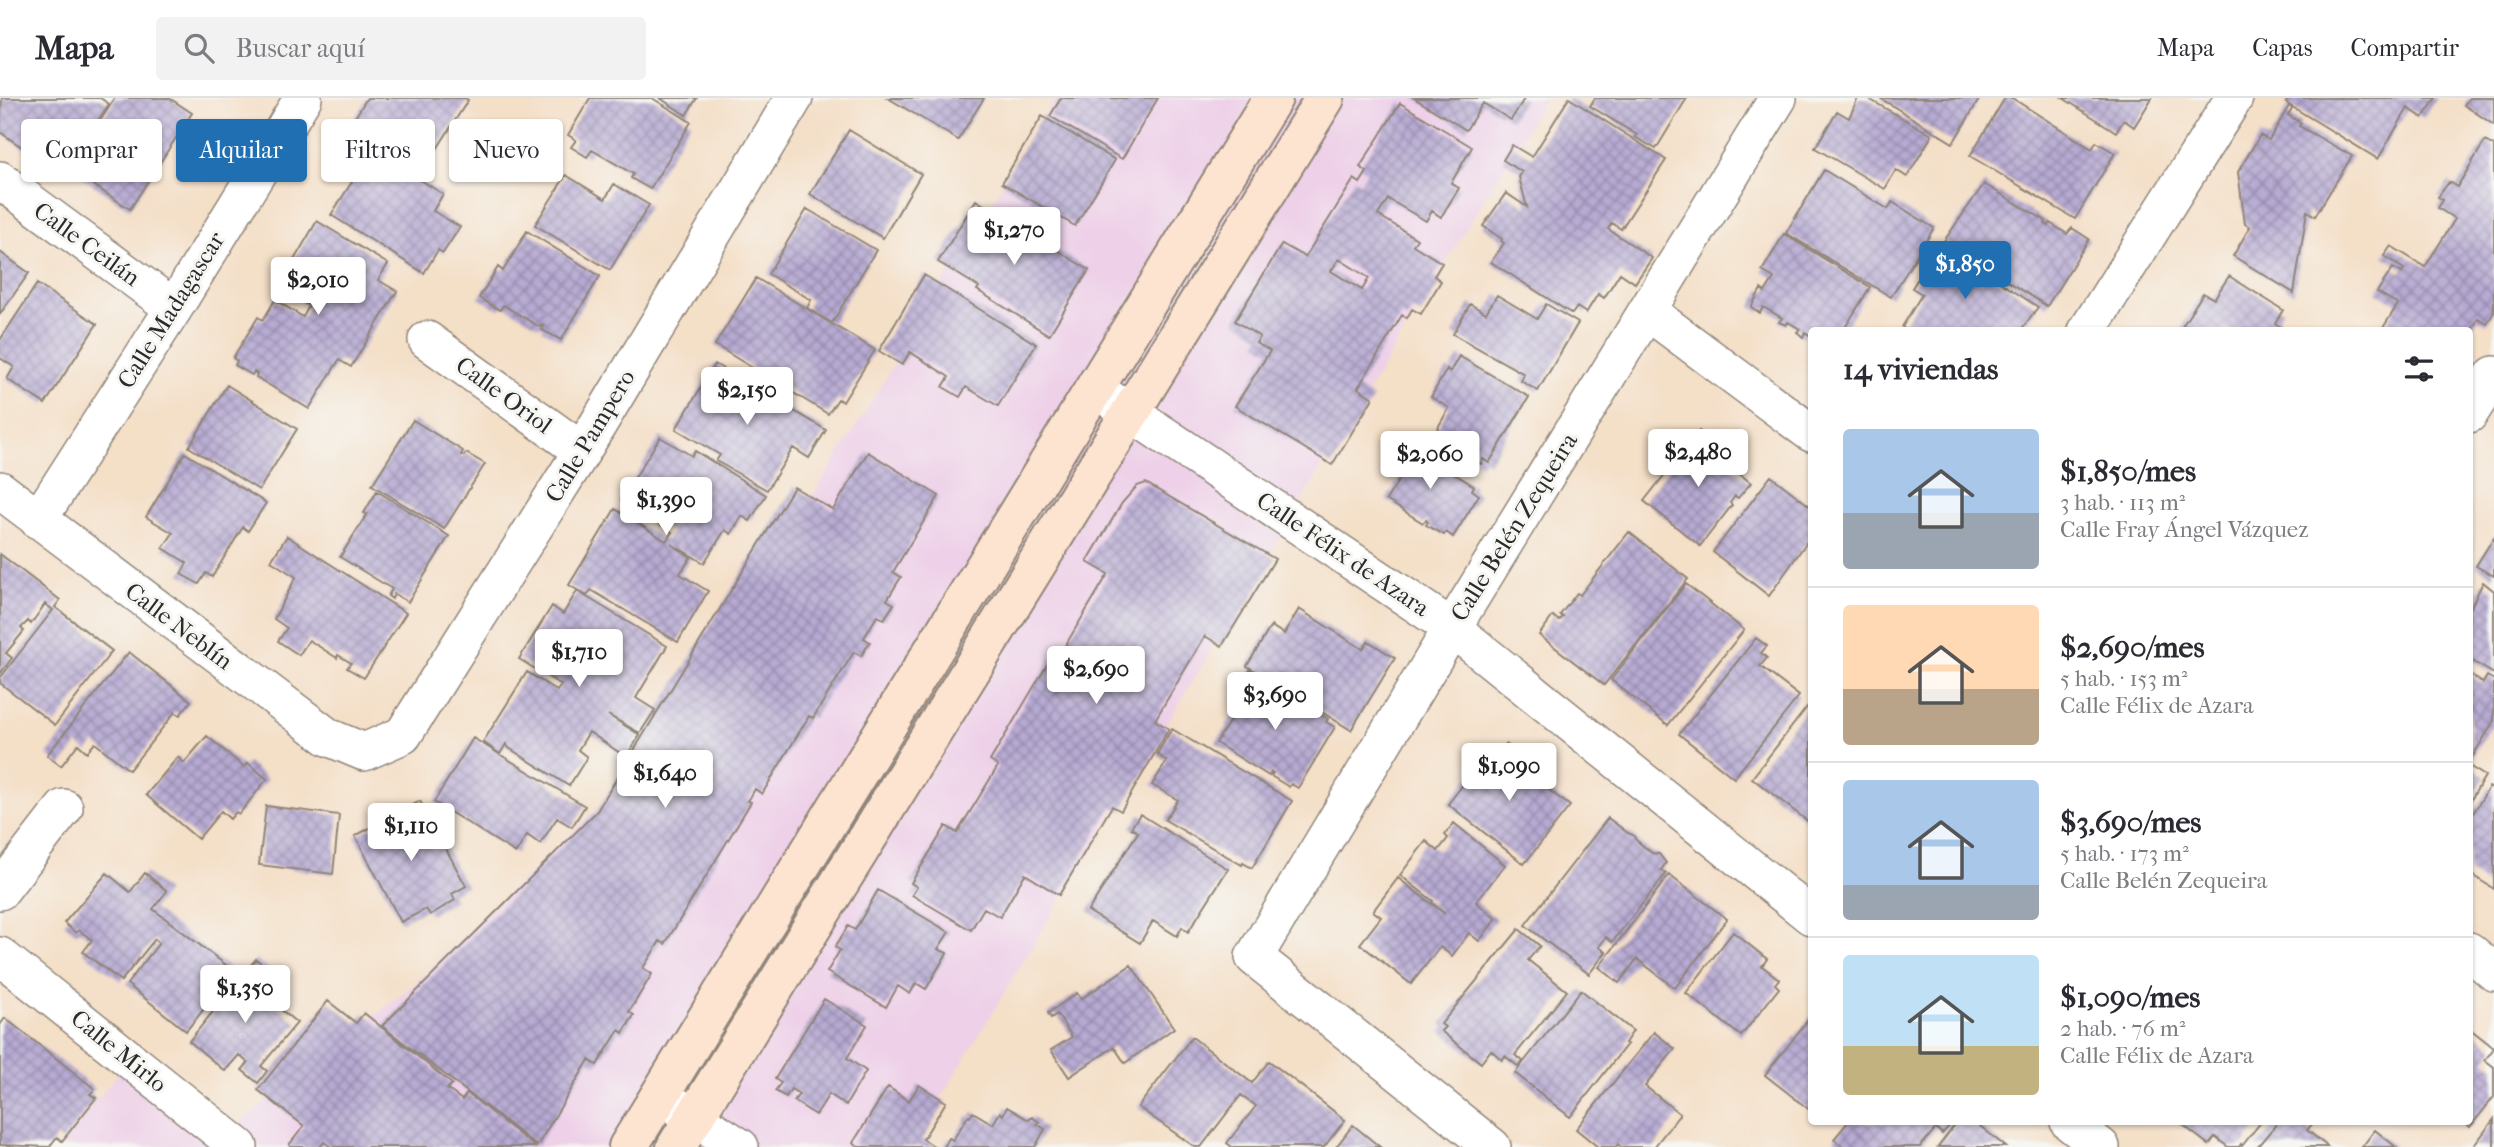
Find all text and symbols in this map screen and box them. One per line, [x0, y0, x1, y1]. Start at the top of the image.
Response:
search box [156, 17, 646, 80]
text: Mapa [35, 29, 114, 68]
icon: search [180, 29, 218, 67]
text: Buscar aquí [236, 33, 365, 64]
text: Mapa [2157, 34, 2214, 62]
text: Capas [2252, 34, 2313, 62]
text: Compartir [2351, 34, 2459, 62]
chip: Comprar [21, 119, 162, 182]
chip: Alquilar [176, 119, 307, 182]
chip: Filtros [321, 119, 435, 182]
chip: Nuevo [449, 119, 563, 182]
street label: Calle Ceilán [29, 196, 146, 292]
pin: $1,270 [957, 208, 1071, 267]
text: $1,270 [983, 216, 1045, 243]
street label: Calle Madagascar [112, 226, 231, 393]
pin: $1,850 [1908, 242, 2022, 301]
text: $1,850 [1935, 250, 1995, 277]
pin: $2,010 [261, 258, 375, 317]
text: $2,010 [287, 266, 349, 293]
icon: filters [2400, 350, 2438, 388]
street label: Calle Oriol [450, 351, 558, 439]
text: 14 viviendas [1843, 352, 1998, 387]
street label: Calle Pampero [539, 365, 641, 507]
pin: $2,150 [690, 368, 804, 427]
text: $2,150 [717, 376, 777, 403]
street label: Calle Belén Zequeira [1445, 427, 1584, 626]
pin: $2,480 [1641, 430, 1755, 489]
pin: $2,060 [1373, 432, 1487, 491]
text: $2,480 [1664, 438, 1732, 465]
text: $2,060 [1396, 440, 1464, 467]
text: $1,850/mes [2060, 454, 2196, 489]
icon: home [1899, 457, 1983, 541]
pin: $1,390 [609, 478, 723, 537]
text: $1,390 [636, 486, 696, 513]
street label: Calle Félix de Azara [1251, 486, 1435, 623]
text: 3 hab. · 113 m² [2060, 489, 2185, 516]
text: Calle Fray Ángel Vázquez [2060, 516, 2308, 543]
street label: Calle Neblín [120, 577, 238, 675]
pin: $1,710 [522, 630, 636, 689]
text: $2,690/mes [2060, 630, 2205, 665]
icon: home [1899, 633, 1983, 717]
text: $1,710 [551, 638, 607, 665]
pin: $2,690 [1039, 646, 1153, 706]
text: $2,690 [1063, 655, 1129, 682]
text: 5 hab. · 153 m² [2060, 665, 2187, 692]
pin: $3,690 [1218, 672, 1332, 732]
text: $3,690 [1243, 681, 1307, 708]
text: Calle Félix de Azara [2060, 692, 2254, 719]
pin: $1,090 [1452, 744, 1566, 803]
pin: $1,640 [608, 750, 722, 810]
text: $1,090 [1477, 752, 1541, 779]
text: $1,640 [633, 759, 697, 786]
pin: $1,110 [354, 804, 468, 863]
text: $3,690/mes [2060, 805, 2201, 840]
icon: home [1899, 808, 1983, 892]
text: $1,110 [384, 812, 438, 839]
text: 5 hab. · 173 m² [2060, 840, 2189, 867]
text: Calle Belén Zequeira [2060, 867, 2267, 894]
pin: $1,350 [188, 965, 302, 1025]
text: $1,350 [216, 974, 274, 1001]
text: $1,090/mes [2060, 980, 2200, 1015]
icon: home [1899, 983, 1983, 1067]
street label: Calle Mirlo [65, 1004, 173, 1098]
text: 2 hab. · 76 m² [2060, 1015, 2185, 1042]
text: Calle Félix de Azara [2060, 1042, 2254, 1069]

